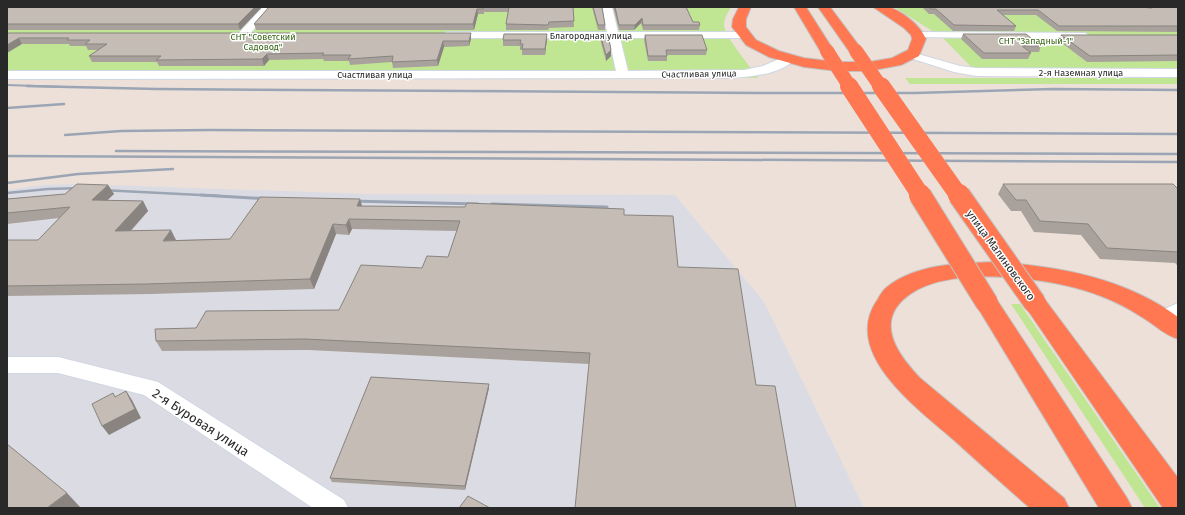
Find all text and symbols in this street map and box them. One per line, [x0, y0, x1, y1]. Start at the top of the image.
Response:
street label: Благородная улица [550, 31, 632, 41]
park label: СНТ "Советский Садовод" [230, 32, 296, 52]
park label: СНТ "Западный-1" [999, 36, 1074, 46]
street label: Счастливая улица [661, 68, 737, 80]
street label: 2-я Наземная улица [1039, 68, 1123, 78]
street label: Счастливая улица [337, 70, 413, 80]
street label: улица Малиновского [964, 208, 1038, 303]
street label: 2-я Буровая улица [150, 386, 252, 459]

